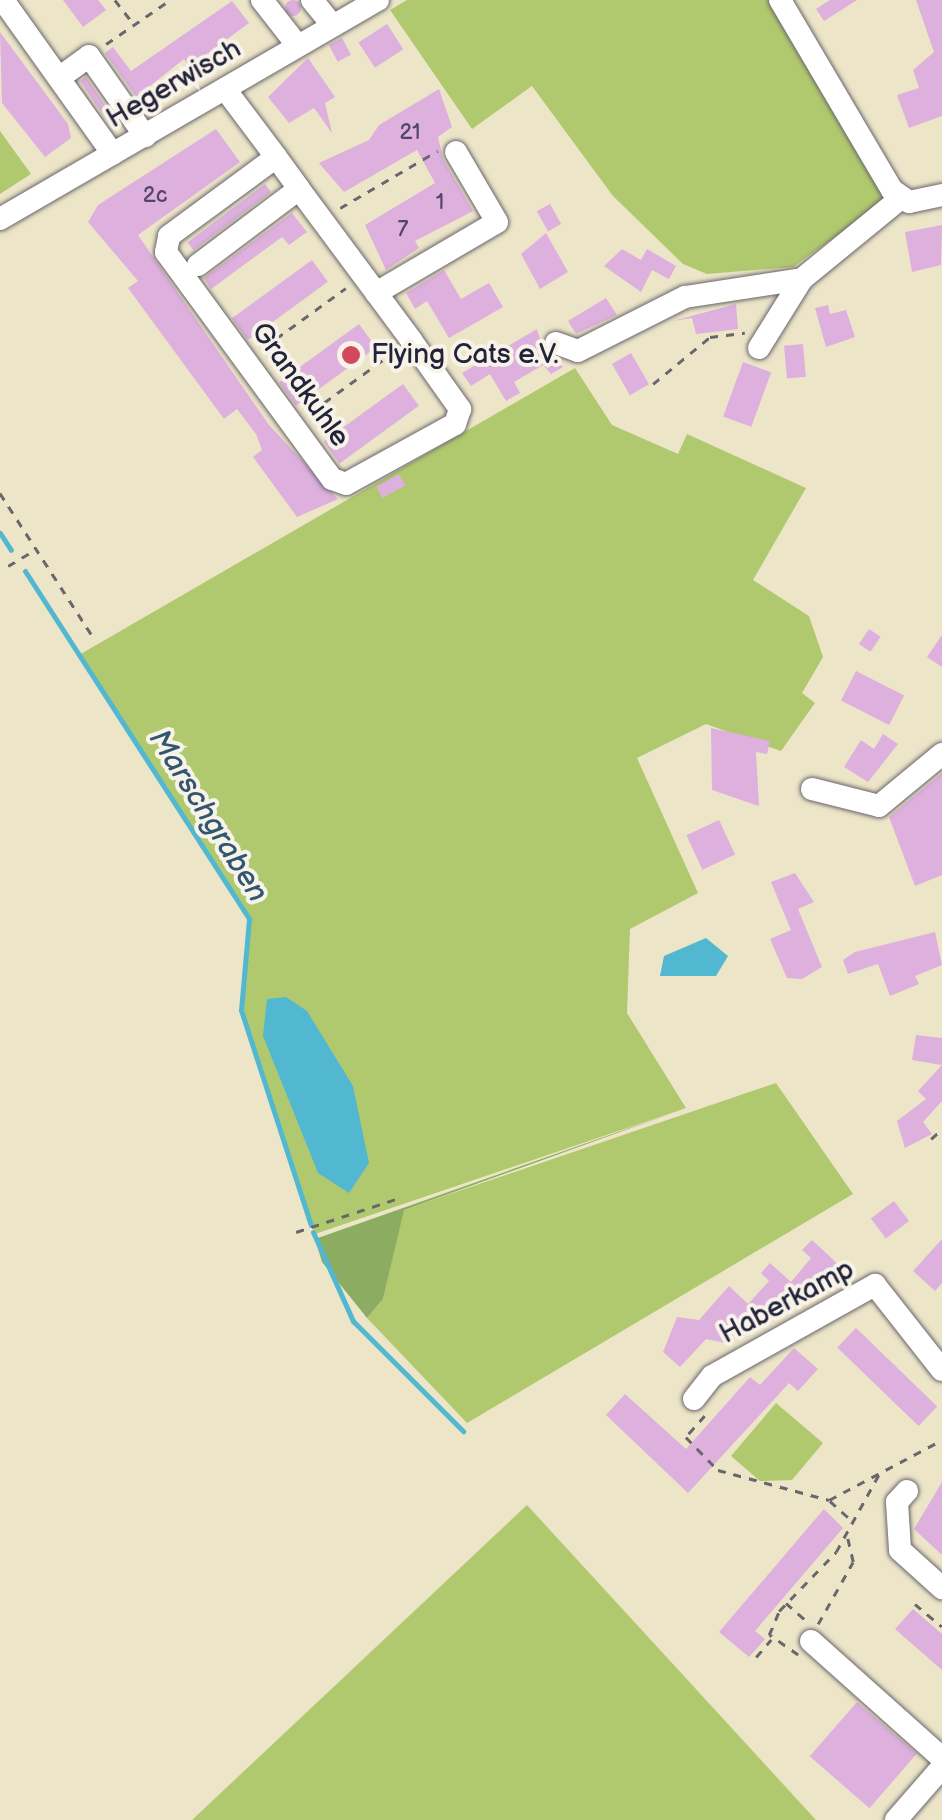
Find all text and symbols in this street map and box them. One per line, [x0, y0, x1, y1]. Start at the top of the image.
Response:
street label: Hegerwisch [101, 32, 247, 136]
house number: 21 [399, 120, 421, 146]
house number: 2c [143, 183, 167, 209]
house number: 1 [436, 190, 444, 216]
house number: 7 [398, 217, 408, 243]
street label: Grandkuhle [244, 316, 356, 454]
place label: Flying Cats e.V. [371, 338, 559, 372]
marker: Flying Cats e.V. [340, 344, 362, 366]
water label: Marschgraben [141, 723, 275, 909]
street label: Haberkamp [714, 1253, 860, 1351]

